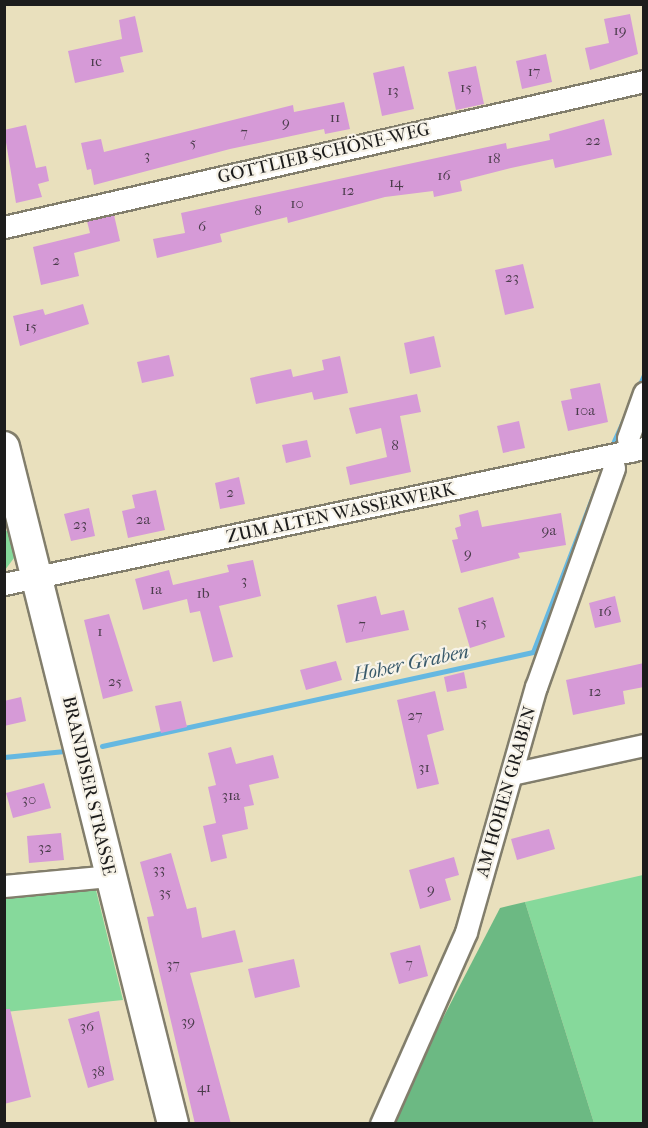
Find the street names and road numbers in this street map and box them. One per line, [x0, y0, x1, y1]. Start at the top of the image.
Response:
street label: GOTTLIEB-SCHÖNE-WEG [216, 119, 432, 189]
street label: ZUM ALTEN WASSERWERK [225, 479, 457, 549]
street label: BRANDISER STRASSE [57, 694, 119, 878]
street label: AM HOHEN GRABEN [472, 704, 542, 880]

